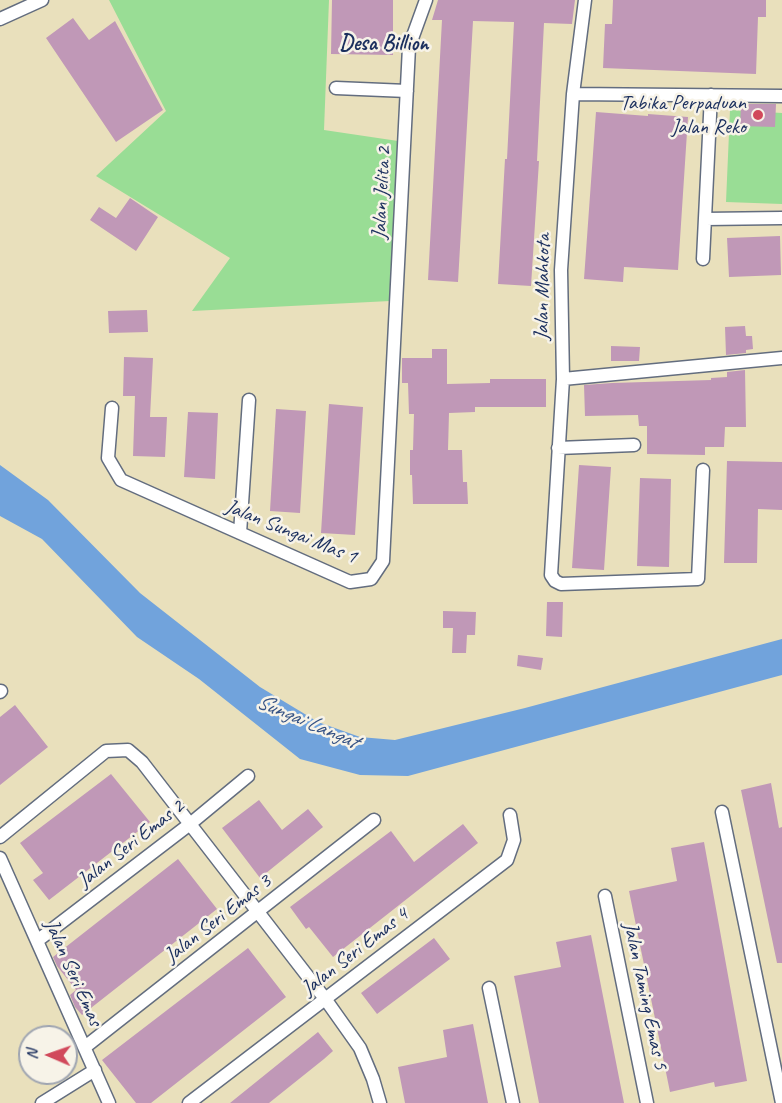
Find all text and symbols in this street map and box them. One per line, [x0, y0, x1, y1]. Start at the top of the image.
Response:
district label: Desa Billion [340, 31, 428, 57]
place label: Tabika Perpaduan Jalan Reko [620, 90, 746, 140]
marker: Tabika Perpaduan Jalan Reko [751, 108, 765, 122]
street label: Jalan Jelita 2 [367, 146, 397, 240]
street label: Jalan Mahkota [529, 234, 557, 340]
street label: Jalan Sungai Mas 1 [221, 494, 361, 570]
water label: Sungai Langat [253, 689, 361, 755]
street label: Jalan Seri Emas 2 [72, 794, 190, 894]
street label: Jalan Seri Emas 3 [159, 869, 277, 969]
street label: Jalan Seri Emas 4 [296, 902, 414, 1002]
street label: Jalan Seri Emas [38, 916, 108, 1030]
street label: Jalan Taming Emas 5 [617, 920, 673, 1072]
north arrow [18, 1025, 78, 1085]
text: N [22, 1049, 42, 1060]

